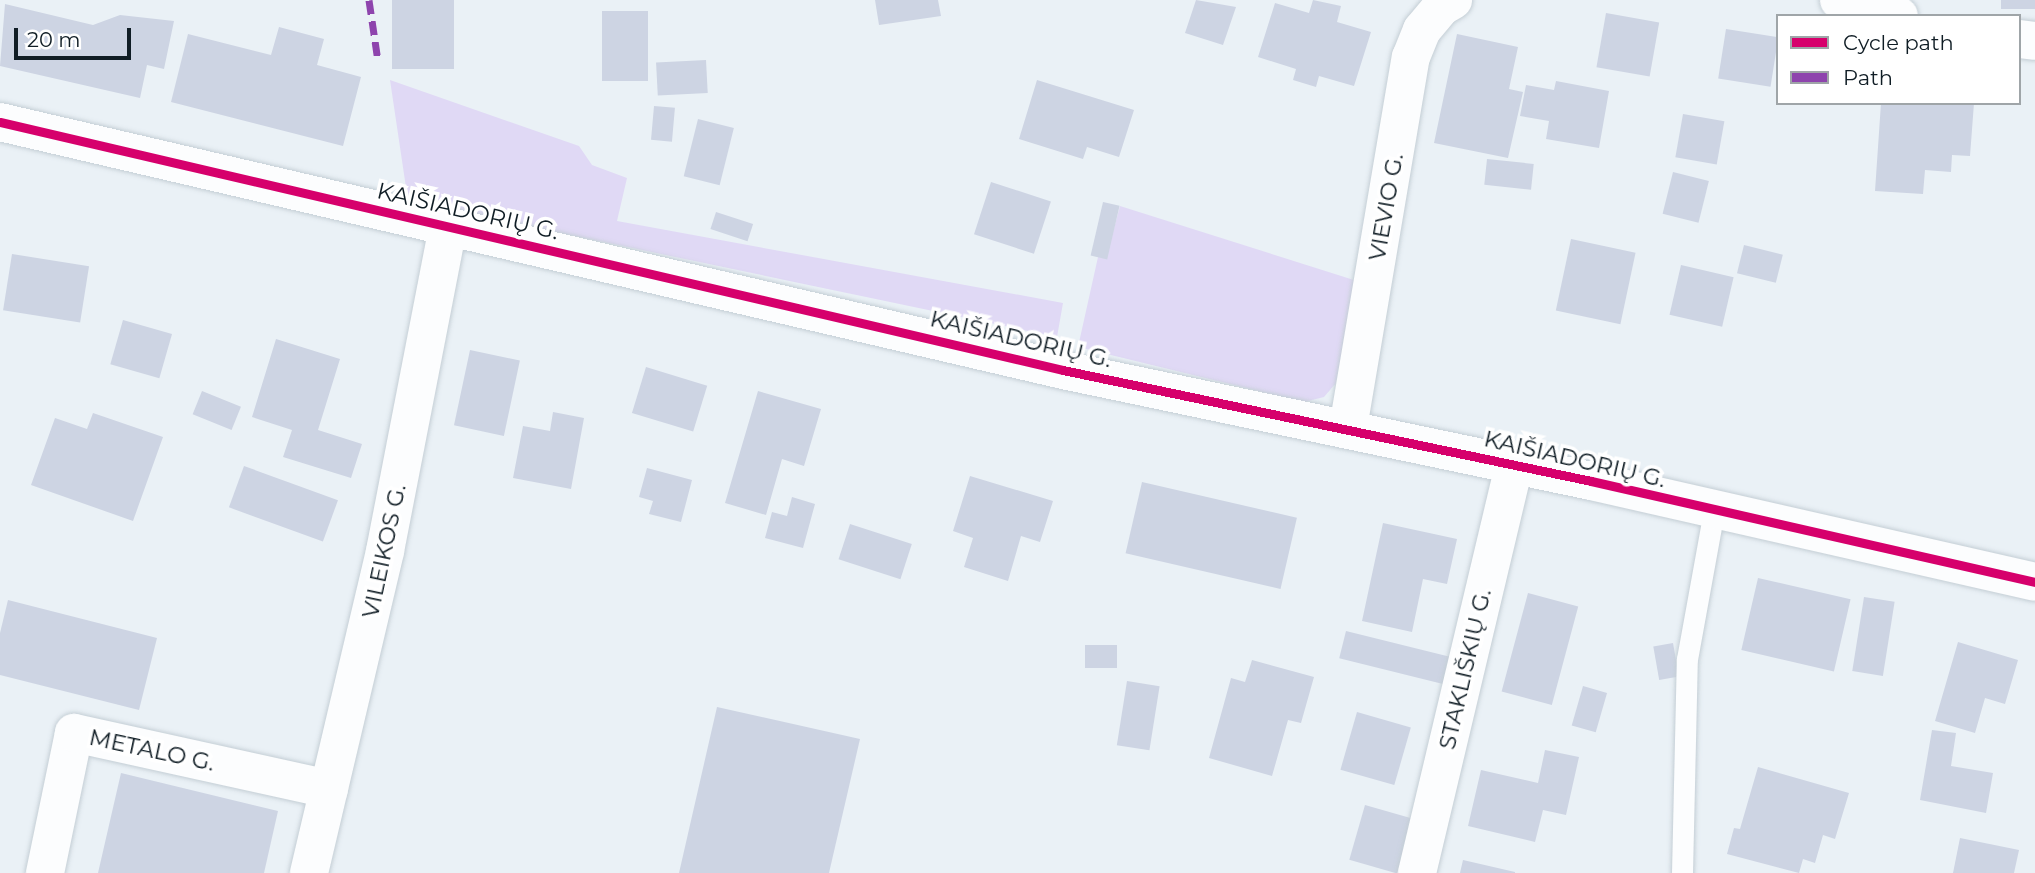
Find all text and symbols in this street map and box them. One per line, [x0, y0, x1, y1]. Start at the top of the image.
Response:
scale bar [18, 14, 135, 58]
legend [1776, 14, 2021, 105]
text: 20 m [27, 27, 81, 52]
text: Cycle path [1843, 30, 1954, 55]
text: Path [1843, 65, 1893, 90]
street label: VIEVIO G. [1363, 151, 1409, 263]
street label: KAIŠIADORIŲ G. [374, 177, 562, 245]
street label: KAIŠIADORIŲ G. [927, 305, 1115, 373]
street label: KAIŠIADORIŲ G. [1481, 425, 1669, 493]
street label: VILEIKOS G. [356, 481, 412, 621]
street label: STAKLIŠKIŲ G. [1433, 586, 1497, 752]
street label: METALO G. [87, 723, 217, 777]

